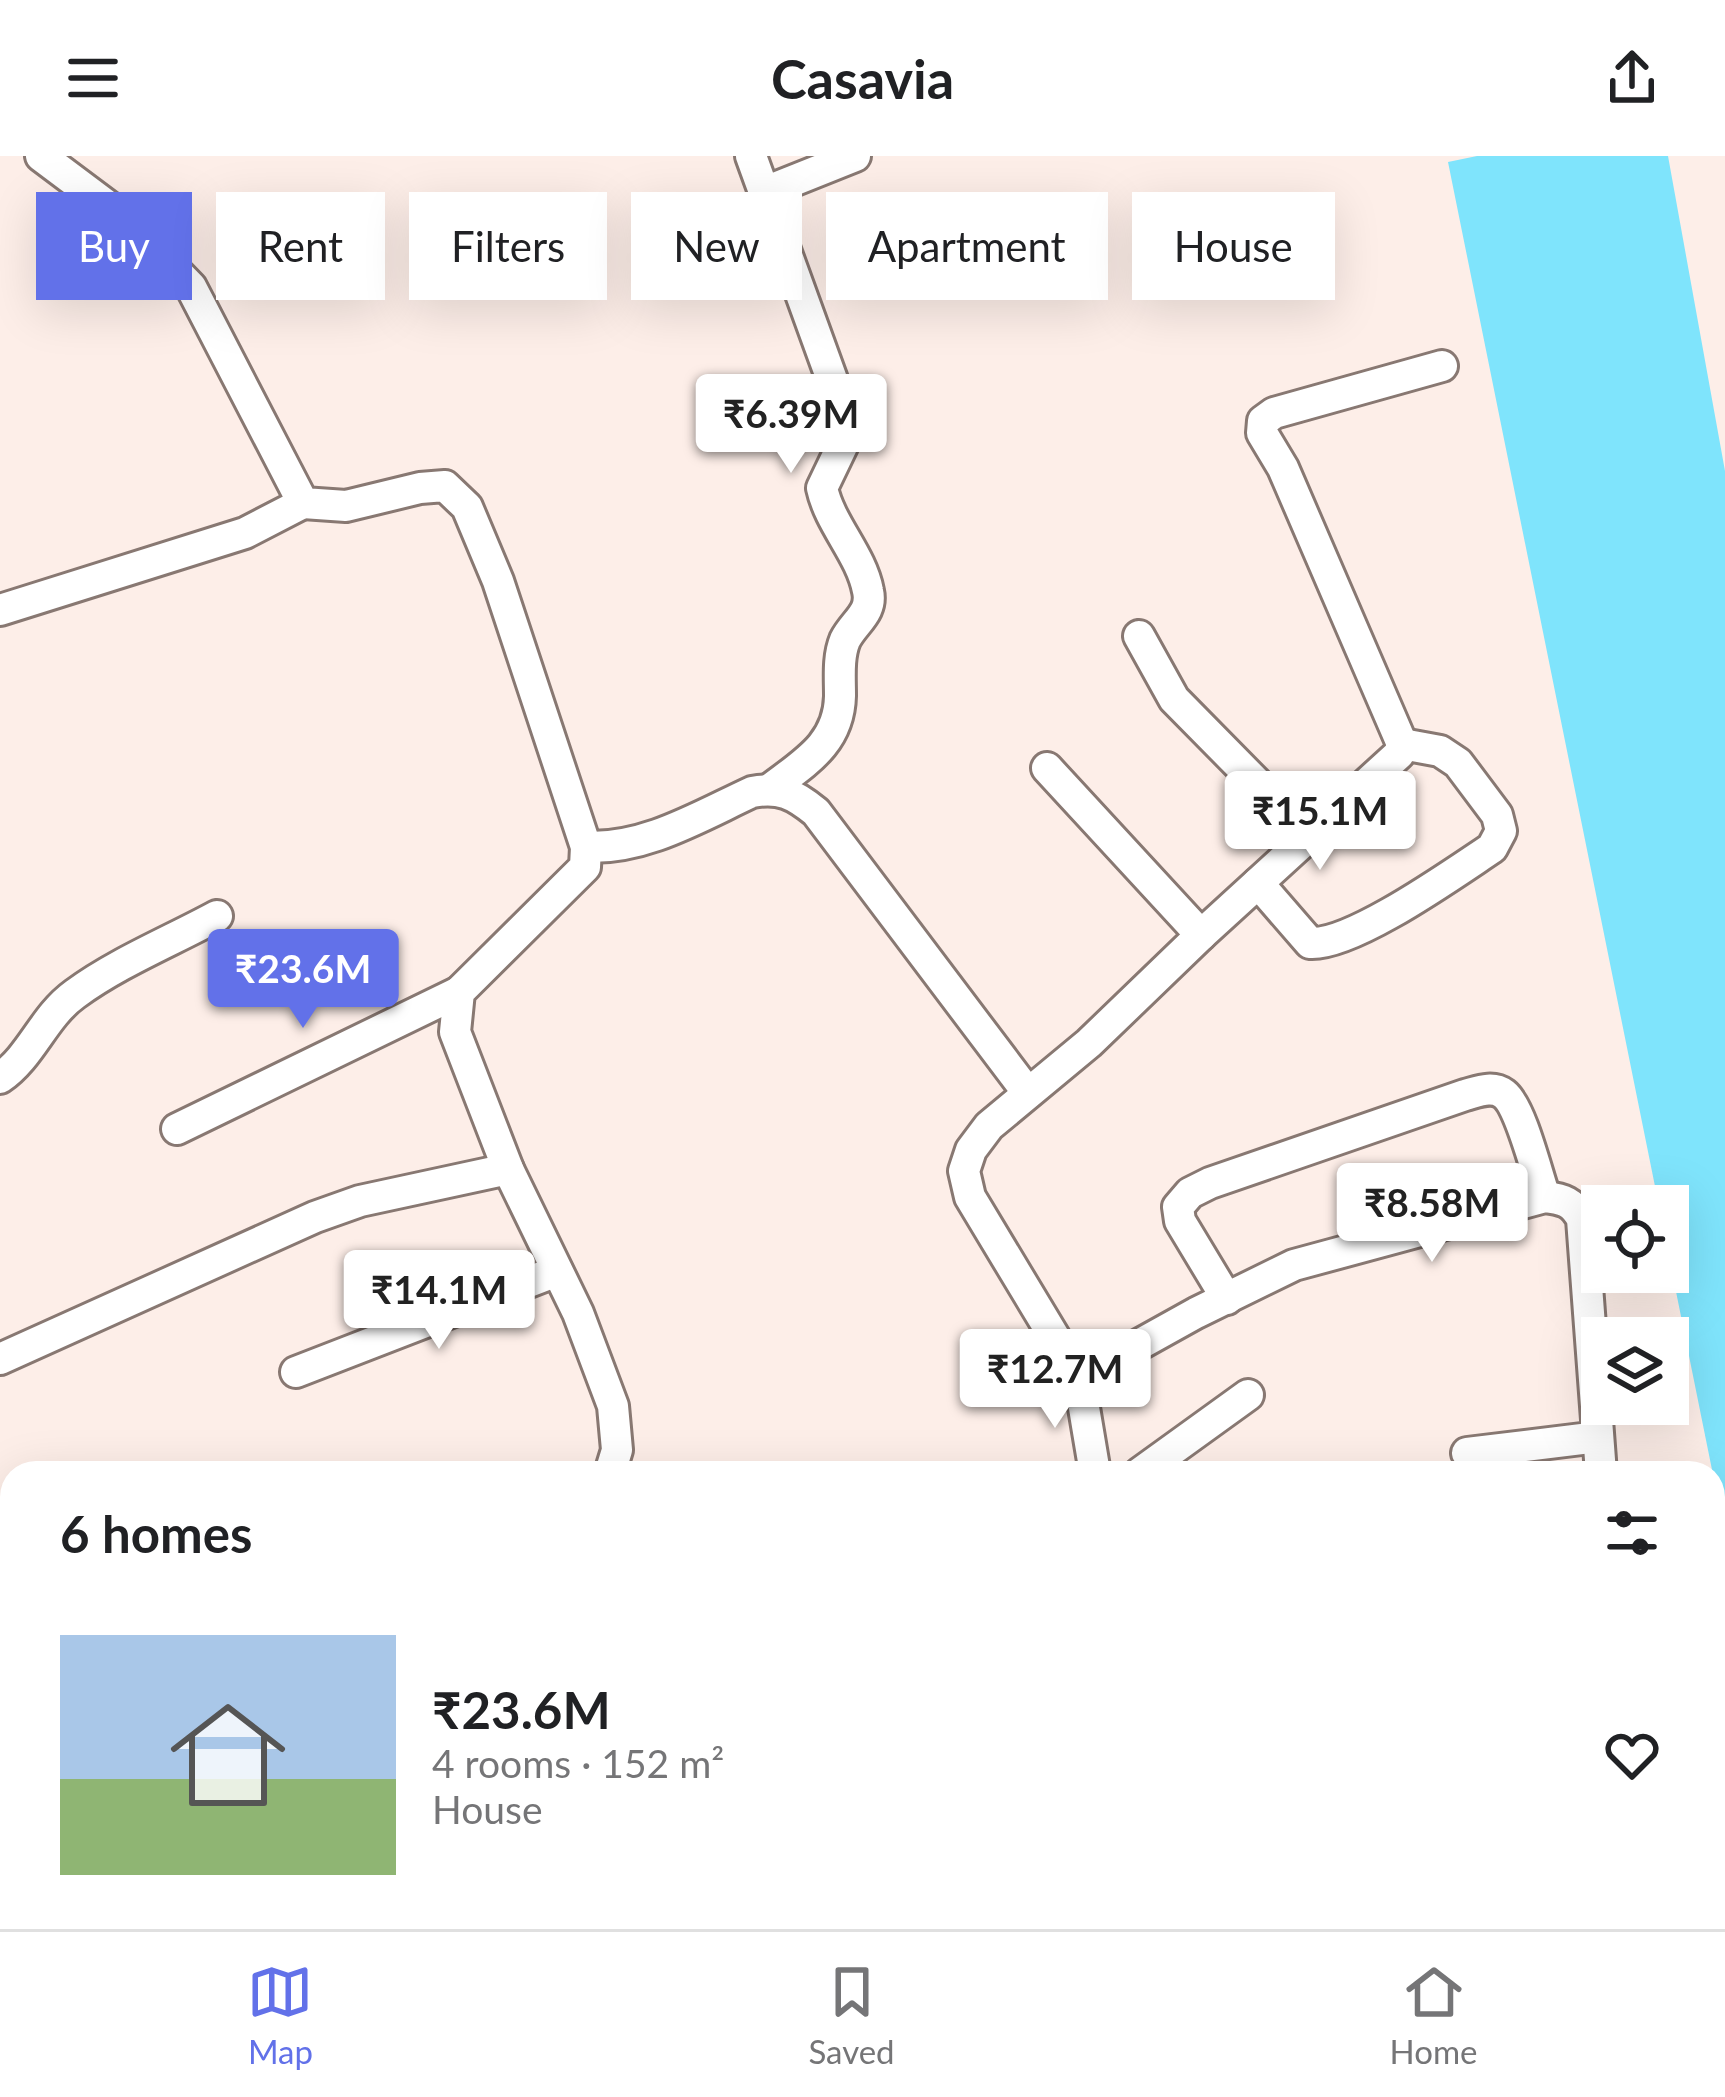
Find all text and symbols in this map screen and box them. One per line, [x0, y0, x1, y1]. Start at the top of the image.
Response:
icon: menu [60, 45, 126, 111]
icon: share [1599, 45, 1665, 111]
text: Casavia [771, 46, 954, 111]
chip: Buy [36, 192, 192, 300]
chip: Rent [216, 192, 385, 300]
chip: Filters [409, 192, 607, 300]
chip: New [631, 192, 802, 300]
chip: Apartment [826, 192, 1108, 300]
chip: House [1132, 192, 1335, 300]
pin: ₹6.39M [693, 374, 889, 476]
text: ₹6.39M [723, 390, 859, 436]
pin: ₹15.1M [1222, 771, 1418, 873]
text: ₹15.1M [1252, 787, 1388, 833]
pin: ₹23.6M [205, 929, 401, 1031]
text: ₹23.6M [235, 945, 371, 991]
pin: ₹8.58M [1334, 1163, 1530, 1265]
text: ₹8.58M [1364, 1179, 1500, 1225]
map controls [1581, 1185, 1689, 1425]
button: locate [1581, 1185, 1689, 1293]
pin: ₹14.1M [341, 1250, 537, 1352]
text: ₹14.1M [371, 1266, 507, 1312]
button: layers [1581, 1317, 1689, 1425]
pin: ₹12.7M [957, 1329, 1153, 1431]
text: ₹12.7M [987, 1345, 1123, 1391]
icon: filters [1599, 1500, 1665, 1566]
text: 6 homes [60, 1503, 252, 1564]
text: ₹23.6M [432, 1679, 611, 1740]
icon: home [156, 1683, 300, 1827]
icon: heart [1599, 1722, 1665, 1788]
text: 4 rooms · 152 m² [432, 1740, 724, 1786]
text: House [432, 1786, 543, 1832]
tab: Map [247, 1959, 313, 2071]
tab: Saved [808, 1959, 895, 2071]
tab: Home [1390, 1959, 1478, 2071]

